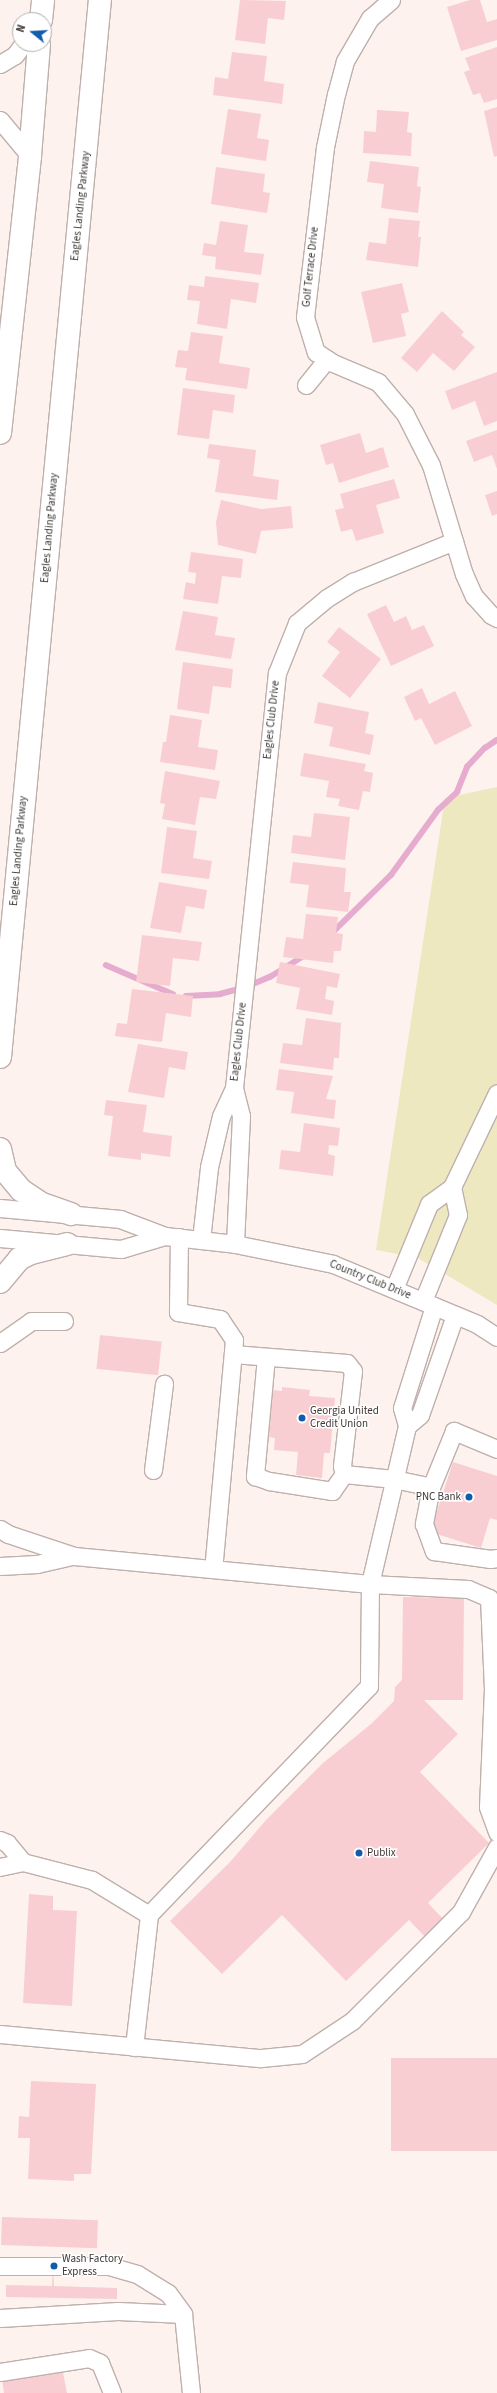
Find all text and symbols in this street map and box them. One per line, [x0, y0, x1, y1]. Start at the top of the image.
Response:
north arrow [12, 12, 52, 52]
text: N [13, 23, 29, 34]
street label: Eagles Landing Parkway [69, 150, 93, 262]
street label: Golf Terrace Drive [300, 226, 322, 308]
street label: Eagles Landing Parkway [39, 472, 61, 584]
street label: Eagles Club Drive [261, 680, 283, 760]
street label: Eagles Landing Parkway [8, 795, 30, 907]
street label: Eagles Club Drive [228, 1002, 250, 1082]
street label: Country Club Drive [327, 1258, 413, 1302]
place label: Georgia United Credit Union [310, 1405, 379, 1431]
marker: Georgia United Credit Union [297, 1413, 307, 1423]
place label: PNC Bank [416, 1490, 461, 1504]
marker: PNC Bank [464, 1492, 474, 1502]
place label: Publix [367, 1846, 396, 1860]
marker: Publix [354, 1848, 364, 1858]
place label: Wash Factory Express [62, 2253, 123, 2279]
marker: Wash Factory Express [49, 2261, 59, 2271]

